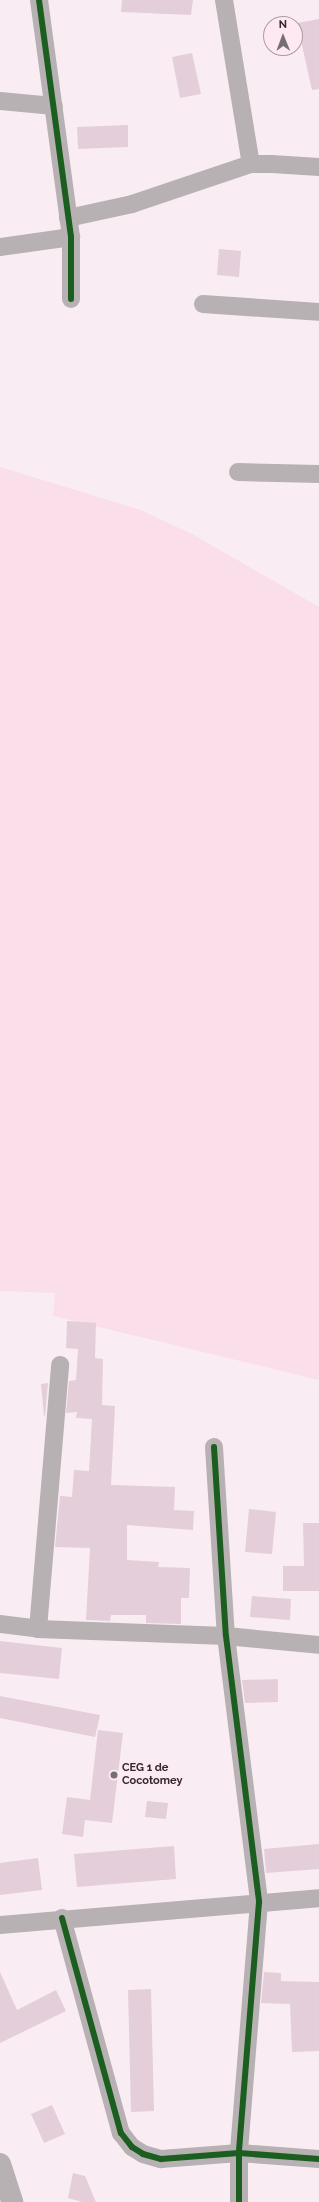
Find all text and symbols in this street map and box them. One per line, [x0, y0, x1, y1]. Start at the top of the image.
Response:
north arrow [263, 16, 303, 56]
text: N [278, 18, 287, 31]
place label: CEG 1 de Cocotomey [122, 1762, 182, 1788]
marker: CEG 1 de Cocotomey [109, 1770, 119, 1780]

